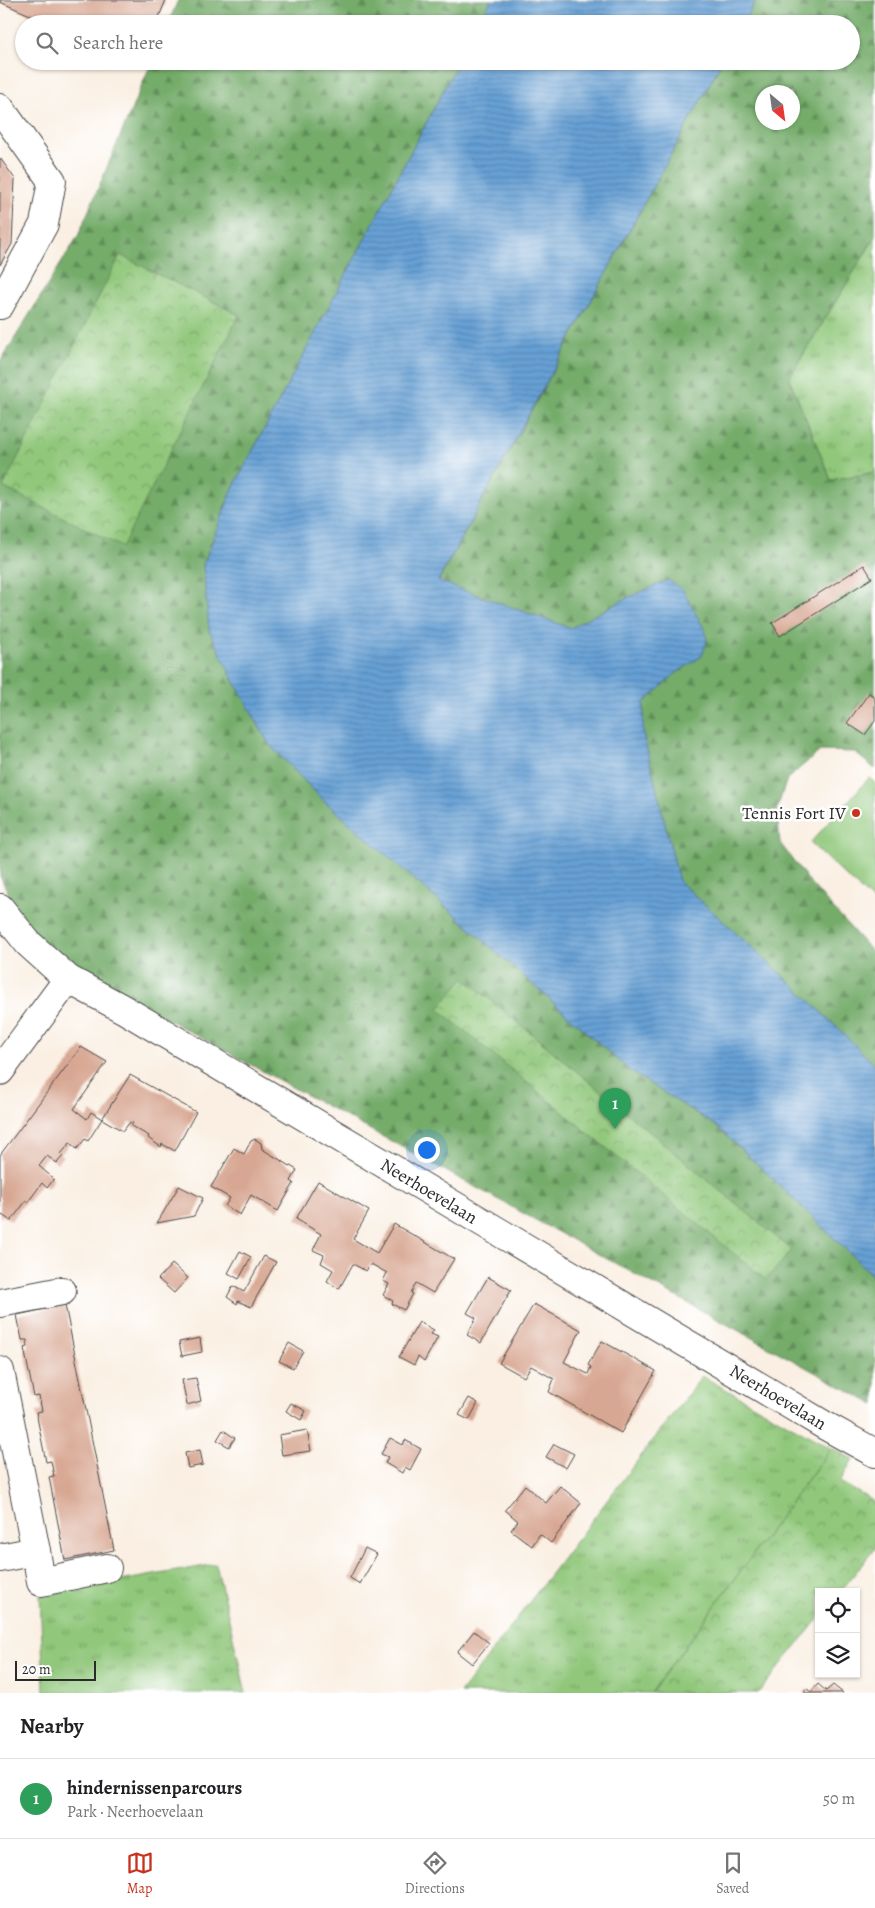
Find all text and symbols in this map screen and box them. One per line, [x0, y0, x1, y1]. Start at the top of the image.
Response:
search box [15, 15, 860, 70]
icon: search [33, 29, 61, 57]
text: Search here [73, 30, 163, 56]
north arrow [755, 85, 800, 130]
place label: Tennis Fort IV [742, 801, 846, 825]
marker: Tennis Fort IV [850, 807, 862, 819]
pin: 1 [599, 1088, 631, 1129]
your location [414, 1137, 440, 1163]
street label: Neerhoevelaan [376, 1153, 482, 1229]
street label: Neerhoevelaan [725, 1359, 831, 1435]
map controls [815, 1588, 860, 1678]
button: locate [815, 1588, 860, 1633]
button: layers [815, 1633, 860, 1678]
scale bar [15, 1658, 96, 1681]
text: 20 m [22, 1660, 51, 1679]
text: Nearby [20, 1712, 83, 1740]
text: hindernissenparcours [67, 1775, 242, 1801]
text: 1 [33, 1788, 39, 1810]
text: 50 m [823, 1788, 855, 1810]
text: Park · Neerhoevelaan [67, 1801, 203, 1823]
tab: Map [126, 1849, 154, 1898]
tab: Directions [405, 1849, 465, 1898]
tab: Saved [716, 1849, 749, 1898]

